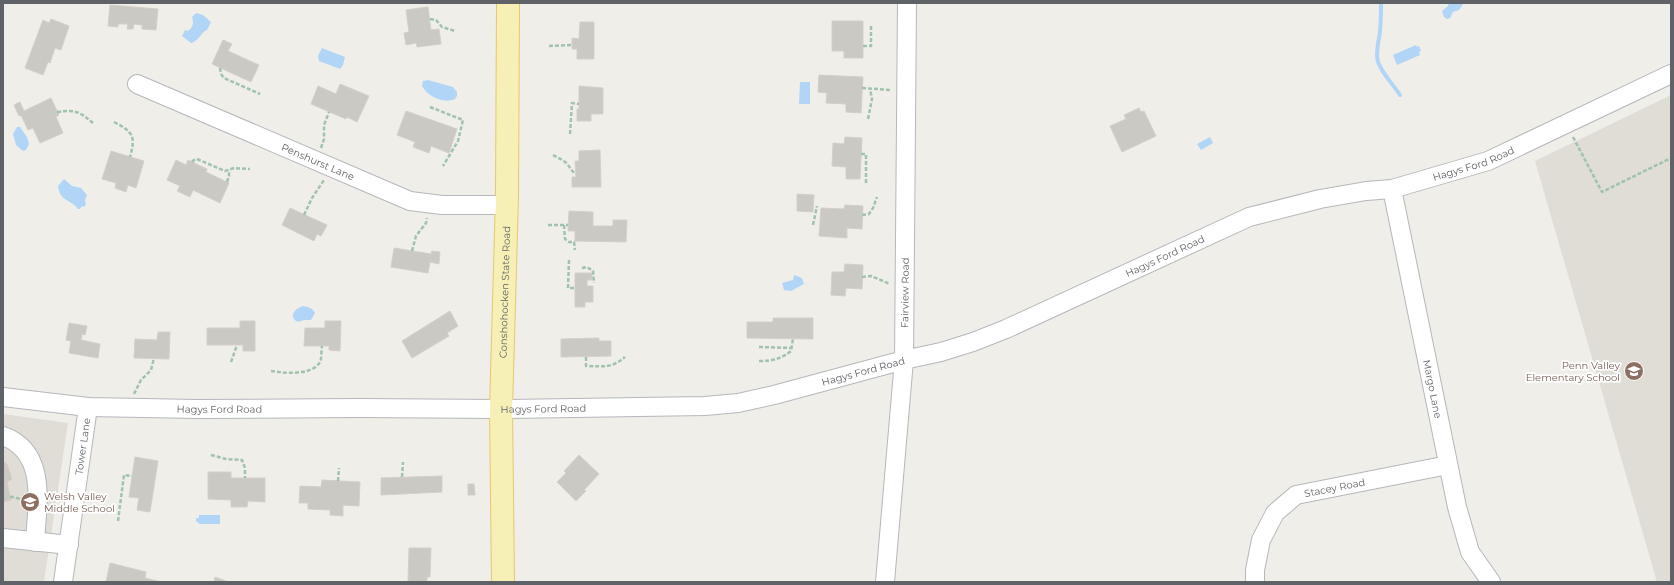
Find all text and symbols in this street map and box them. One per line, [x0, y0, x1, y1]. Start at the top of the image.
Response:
street label: Penshurst Lane [279, 140, 357, 183]
street label: Hagys Ford Road [1431, 143, 1516, 183]
street label: Conshohocken State Road [496, 226, 513, 358]
street label: Hagys Ford Road [1123, 232, 1206, 280]
street label: Fairview Road [898, 257, 911, 328]
street label: Hagys Ford Road [820, 354, 906, 388]
street label: Margo Lane [1421, 358, 1445, 419]
place label: Penn Valley Elementary School [1526, 359, 1621, 384]
school or university icon: Penn Valley Elementary School [1623, 360, 1645, 382]
street label: Hagys Ford Road [500, 401, 586, 416]
street label: Hagys Ford Road [176, 402, 262, 416]
street label: Tower Lane [72, 417, 93, 476]
street label: Stacey Road [1303, 475, 1366, 500]
place label: Welsh Valley Middle School [44, 490, 115, 515]
school or university icon: Welsh Valley Middle School [19, 491, 41, 513]

